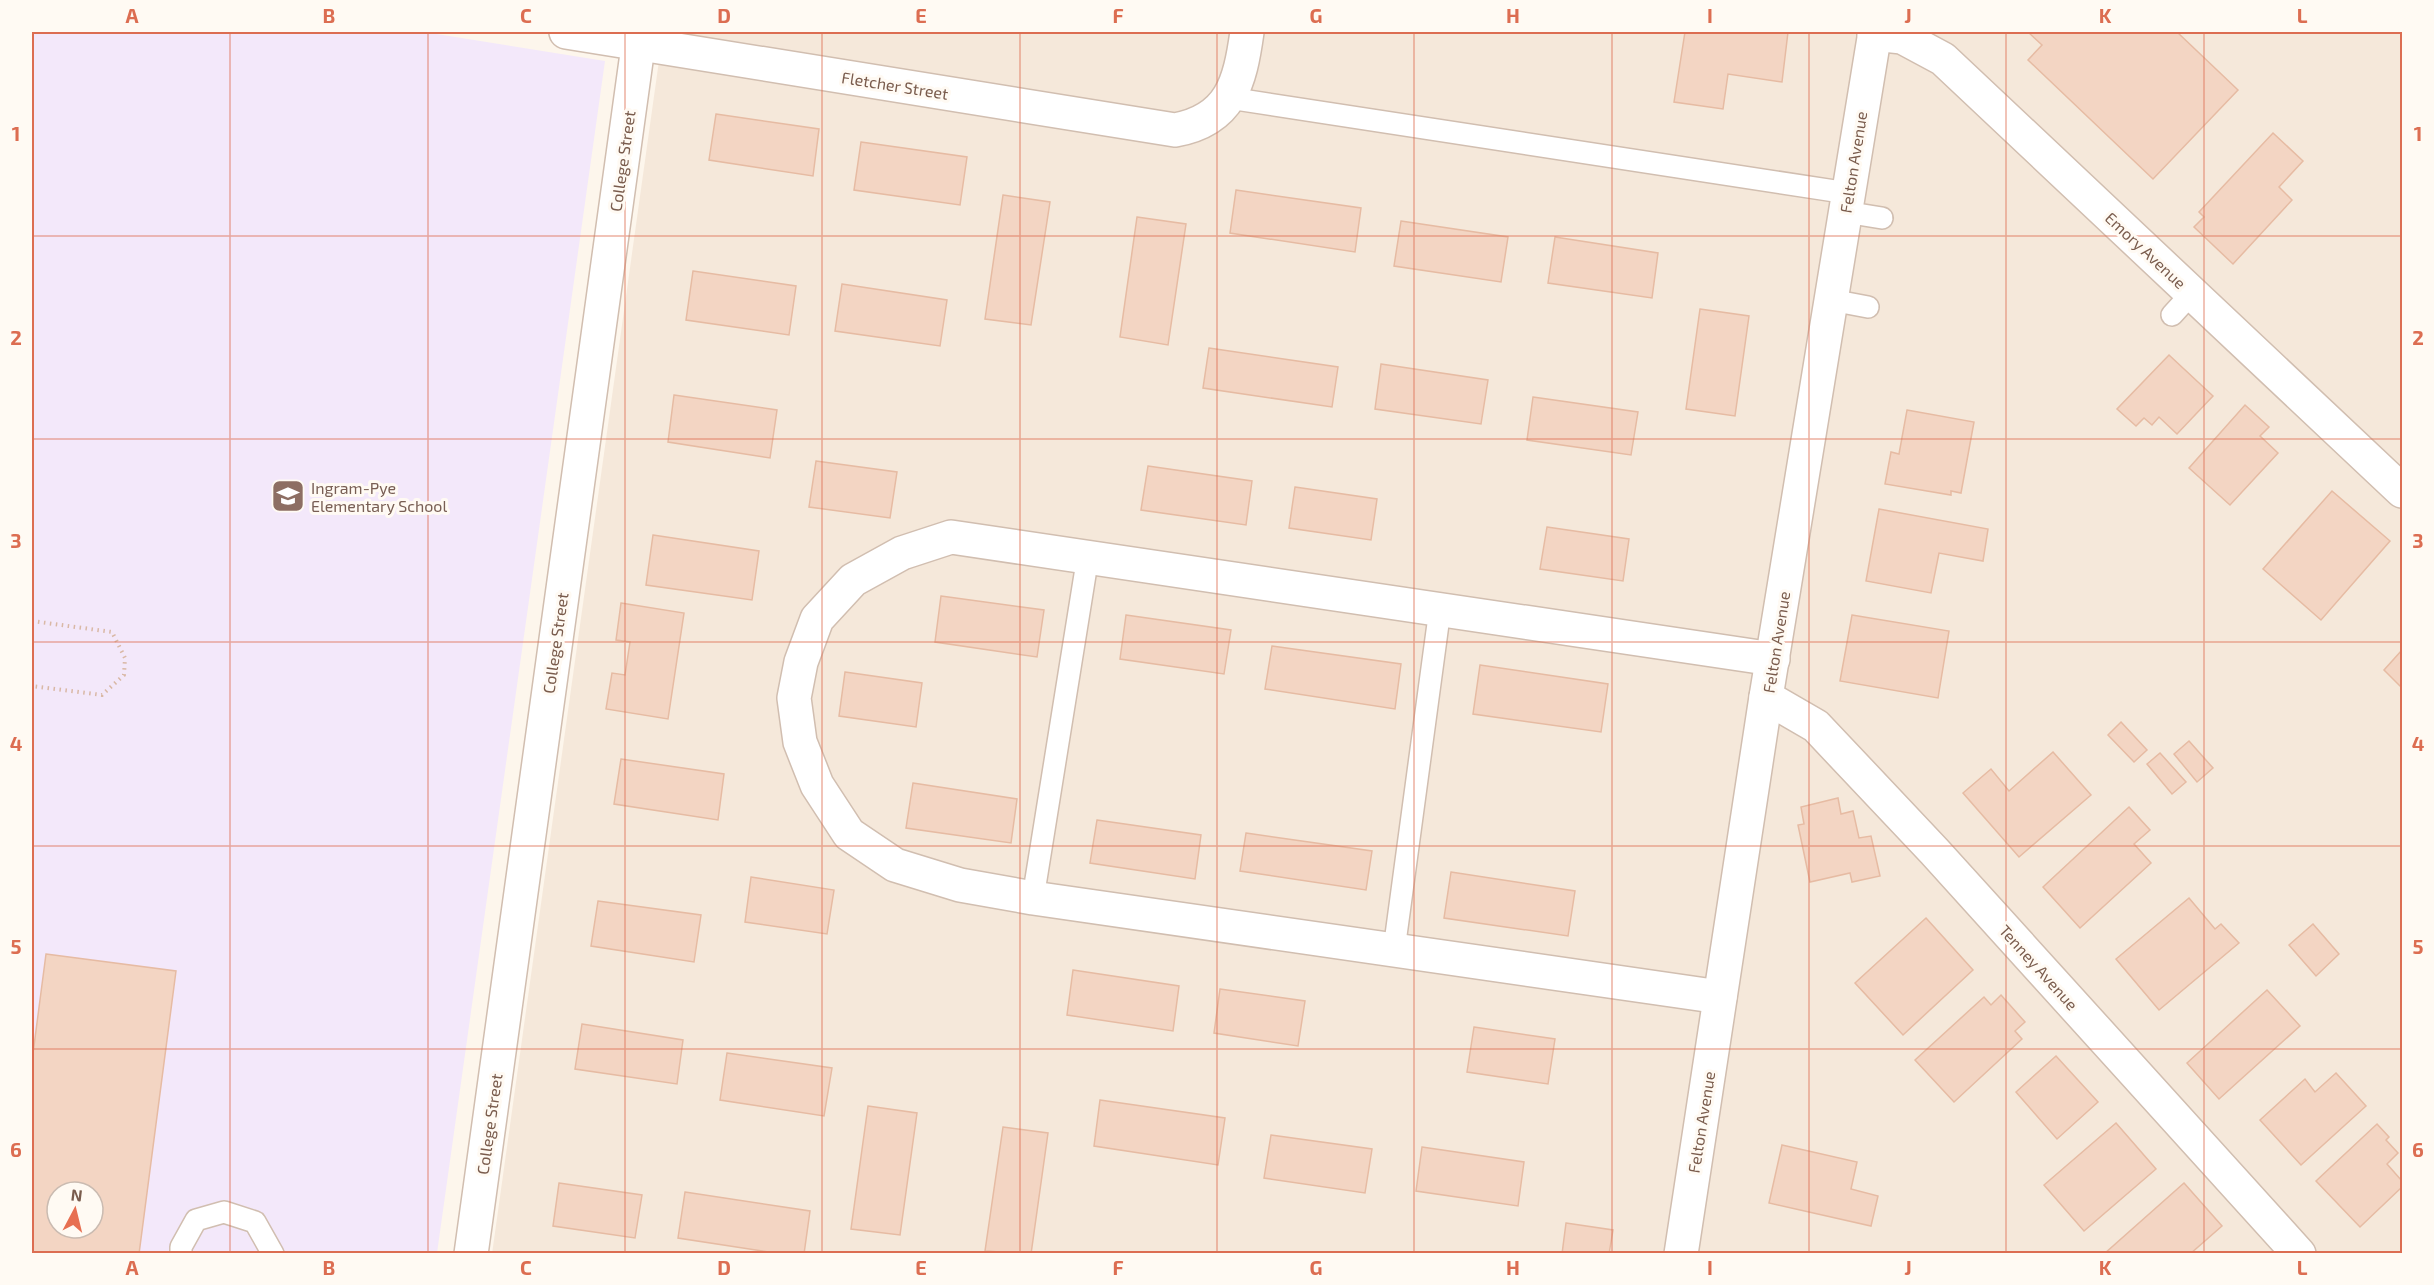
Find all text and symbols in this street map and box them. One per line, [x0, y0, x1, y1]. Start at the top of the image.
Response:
text: A [125, 3, 139, 27]
text: B [323, 3, 335, 27]
text: C [520, 3, 532, 27]
text: D [717, 3, 731, 27]
text: E [915, 3, 927, 27]
text: F [1112, 3, 1124, 27]
text: G [1310, 3, 1322, 27]
text: H [1506, 3, 1520, 27]
text: I [1707, 3, 1713, 27]
text: J [1904, 3, 1912, 27]
text: K [2099, 3, 2112, 27]
text: L [2297, 3, 2308, 27]
street label: Fletcher Street [840, 67, 950, 103]
street label: College Street [606, 109, 638, 213]
street label: Felton Avenue [1836, 110, 1870, 214]
text: 1 [12, 121, 20, 145]
text: 1 [2414, 121, 2422, 145]
street label: Emory Avenue [2102, 208, 2190, 292]
text: 2 [10, 325, 22, 349]
text: 2 [2412, 325, 2424, 349]
school or university icon: Ingram-Pye Elementary School [270, 478, 306, 514]
place label: Ingram-Pye Elementary School [311, 478, 447, 515]
text: 3 [10, 528, 22, 552]
text: 3 [2412, 528, 2424, 552]
street label: Felton Avenue [1759, 590, 1793, 694]
street label: College Street [539, 591, 571, 695]
text: 4 [10, 731, 23, 755]
text: 4 [2412, 731, 2425, 755]
street label: Tenney Avenue [1996, 920, 2082, 1014]
text: 5 [10, 934, 22, 958]
text: 5 [2412, 934, 2424, 958]
street label: Felton Avenue [1684, 1070, 1718, 1174]
street label: College Street [473, 1072, 505, 1176]
text: 6 [10, 1137, 22, 1161]
text: 6 [2412, 1137, 2424, 1161]
north arrow [45, 1180, 105, 1240]
text: N [70, 1184, 84, 1205]
text: A [125, 1255, 139, 1279]
text: B [323, 1255, 335, 1279]
text: C [520, 1255, 532, 1279]
text: D [717, 1255, 731, 1279]
text: E [915, 1255, 927, 1279]
text: F [1112, 1255, 1124, 1279]
text: G [1310, 1255, 1322, 1279]
text: H [1506, 1255, 1520, 1279]
text: I [1707, 1255, 1713, 1279]
text: J [1904, 1255, 1912, 1279]
text: K [2099, 1255, 2112, 1279]
text: L [2297, 1255, 2308, 1279]

